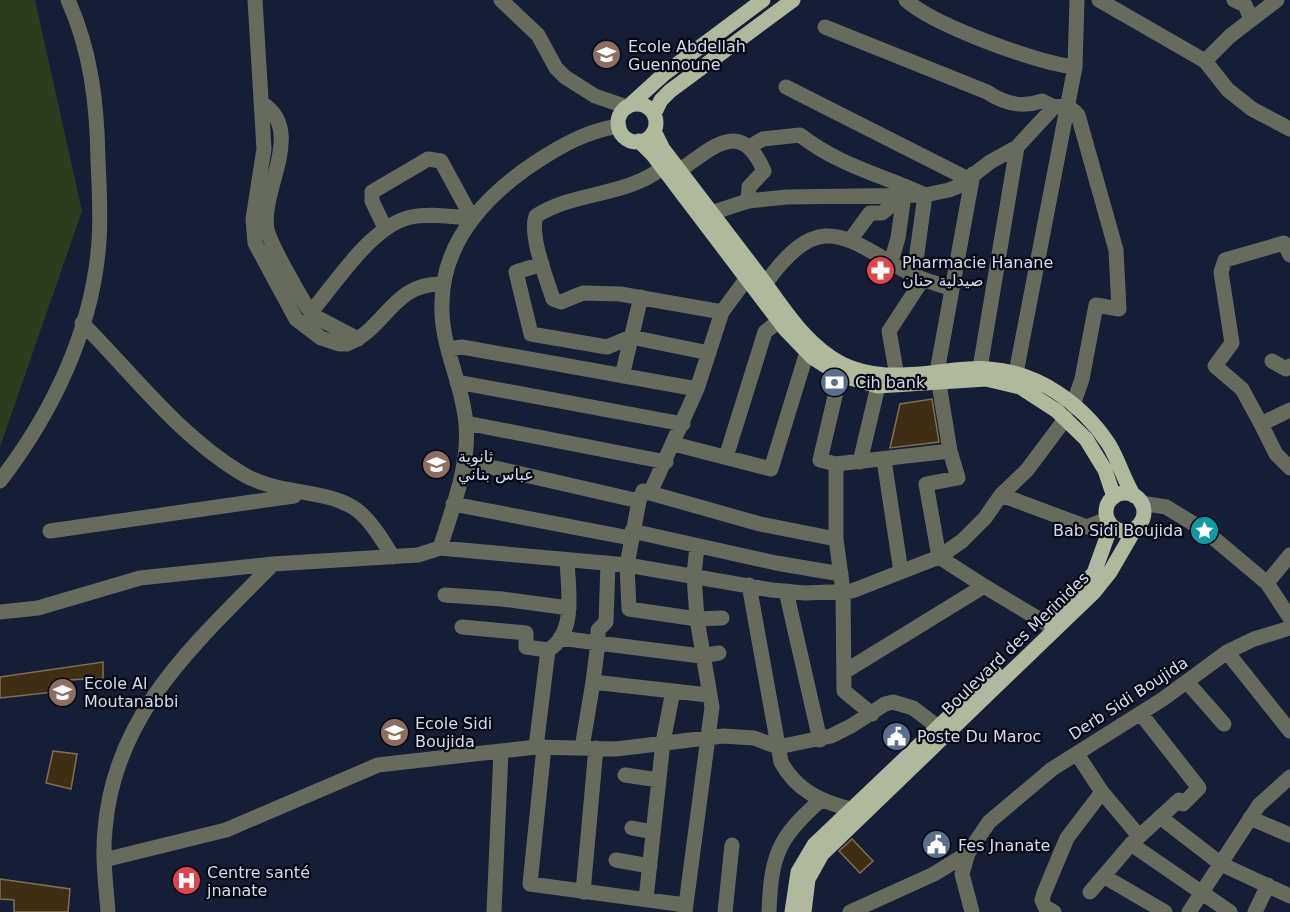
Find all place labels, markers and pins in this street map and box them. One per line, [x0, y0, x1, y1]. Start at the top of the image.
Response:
place label: Ecole Abdellah Guennoune [628, 37, 746, 74]
school or university icon: Ecole Abdellah Guennoune [591, 39, 623, 71]
place label: Pharmacie Hanane صيدلية حنان [902, 253, 1053, 290]
pharmacy icon: Pharmacie Hanane صيدلية حنان [865, 255, 897, 287]
bank icon: Cih bank [818, 366, 850, 398]
place label: Cih bank [855, 373, 926, 392]
place label: ثانوية عباس بناني [458, 447, 534, 485]
school or university icon: ثانوية عباس بناني [421, 449, 453, 481]
place icon: Bab Sidi Boujida [1188, 514, 1220, 546]
place label: Bab Sidi Boujida [1053, 521, 1183, 540]
place label: Ecole Al Moutanabbi [84, 674, 179, 711]
school or university icon: Ecole Al Moutanabbi [47, 676, 79, 708]
place label: Ecole Sidi Boujida [415, 714, 492, 751]
school or university icon: Ecole Sidi Boujida [378, 716, 410, 748]
public building icon: Poste Du Maroc [880, 720, 912, 752]
place label: Poste Du Maroc [917, 727, 1041, 746]
public building icon: Fes Jnanate [921, 829, 953, 861]
place label: Fes Jnanate [958, 836, 1050, 855]
place label: Centre santé jnanate [206, 863, 310, 900]
hospital icon: Centre santé jnanate [170, 865, 202, 897]

